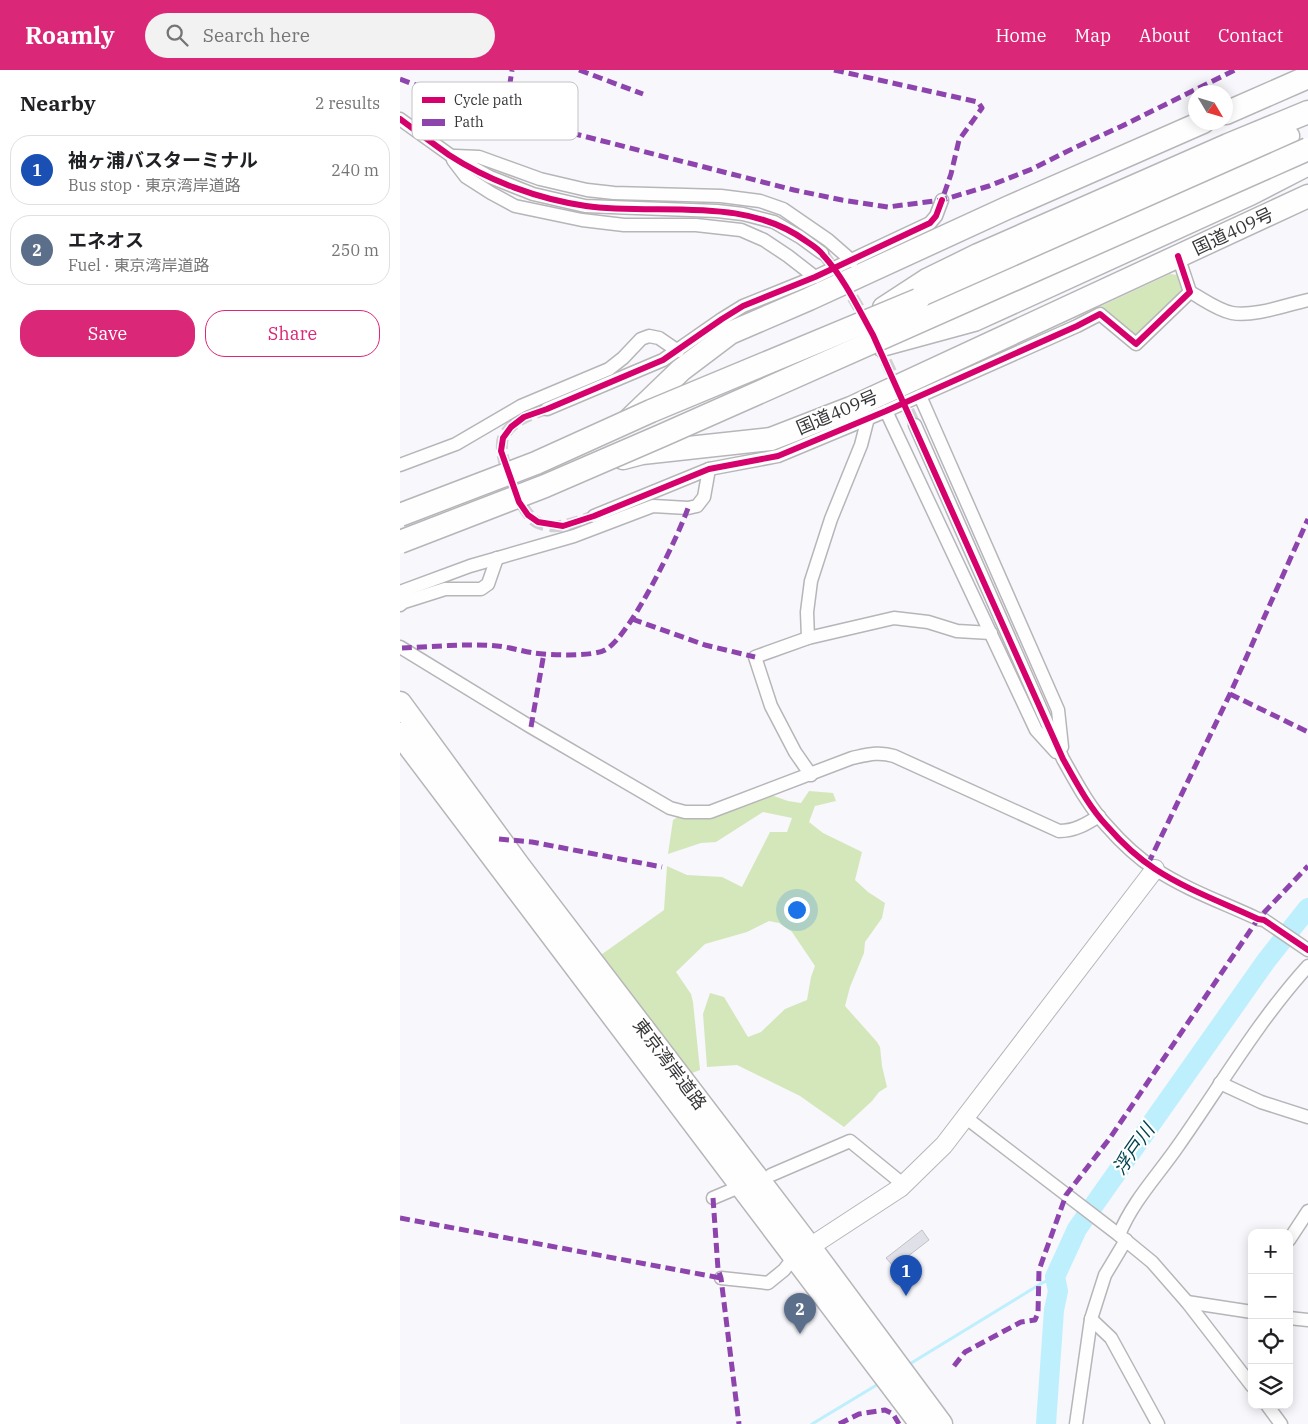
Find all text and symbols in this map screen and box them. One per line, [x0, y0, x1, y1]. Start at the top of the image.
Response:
search box [145, 13, 495, 58]
text: Roamly [25, 19, 115, 51]
icon: search [163, 21, 191, 49]
text: Search here [203, 23, 310, 47]
text: Home [995, 24, 1047, 47]
text: Map [1075, 24, 1111, 47]
text: About [1139, 24, 1190, 47]
text: Contact [1218, 24, 1283, 47]
legend [412, 82, 578, 140]
north arrow [1188, 85, 1233, 130]
text: Nearby [20, 89, 96, 117]
text: Cycle path [454, 91, 523, 109]
text: 2 results [315, 93, 380, 113]
text: Path [454, 113, 484, 131]
text: 袖ヶ浦バスターミナル [68, 148, 258, 172]
text: 1 [32, 160, 42, 180]
text: 240 m [331, 160, 379, 180]
text: Bus stop · 東京湾岸道路 [68, 175, 241, 195]
street label: 国道409号 [1189, 202, 1277, 260]
text: エネオス [68, 228, 144, 252]
text: 2 [32, 240, 42, 260]
text: 250 m [331, 240, 379, 260]
text: Fuel · 東京湾岸道路 [68, 255, 210, 275]
button: Save [20, 310, 195, 357]
button: Share [205, 310, 380, 357]
street label: 国道409号 [793, 385, 881, 439]
your location [784, 897, 810, 923]
street label: 東京湾岸道路 [628, 1014, 712, 1114]
water label: 浮戸川 [1107, 1117, 1160, 1179]
map controls [1248, 1229, 1293, 1409]
button: + [1248, 1229, 1293, 1274]
pin: 1 [890, 1255, 922, 1296]
button: − [1248, 1274, 1293, 1319]
pin: 2 [784, 1293, 816, 1334]
button: locate [1248, 1319, 1293, 1364]
button: layers [1248, 1364, 1293, 1409]

